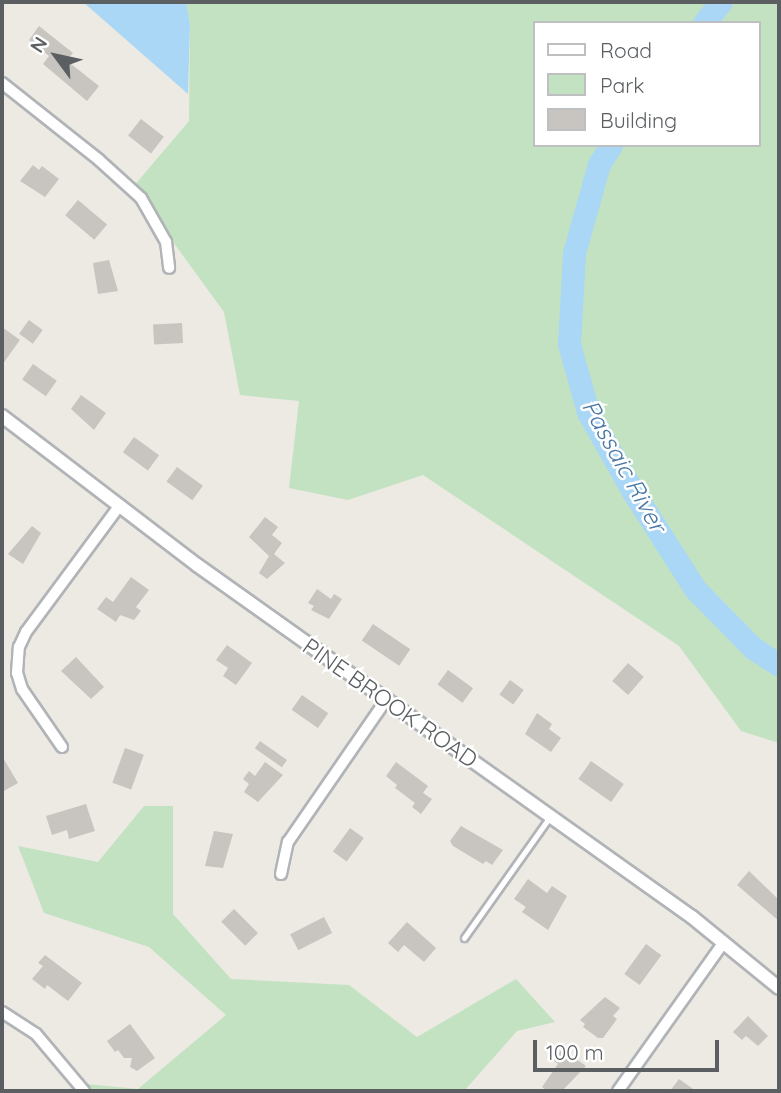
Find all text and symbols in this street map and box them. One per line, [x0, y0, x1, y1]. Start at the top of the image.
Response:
north arrow [21, 21, 91, 91]
legend [532, 21, 760, 147]
text: N [25, 32, 52, 57]
text: Road [600, 37, 652, 63]
text: Park [600, 72, 644, 98]
text: Building [600, 107, 677, 133]
water label: Passaic River [576, 395, 672, 537]
street label: PINE BROOK ROAD [297, 632, 483, 774]
scale bar [536, 1026, 722, 1070]
text: 100 m [546, 1039, 604, 1065]

